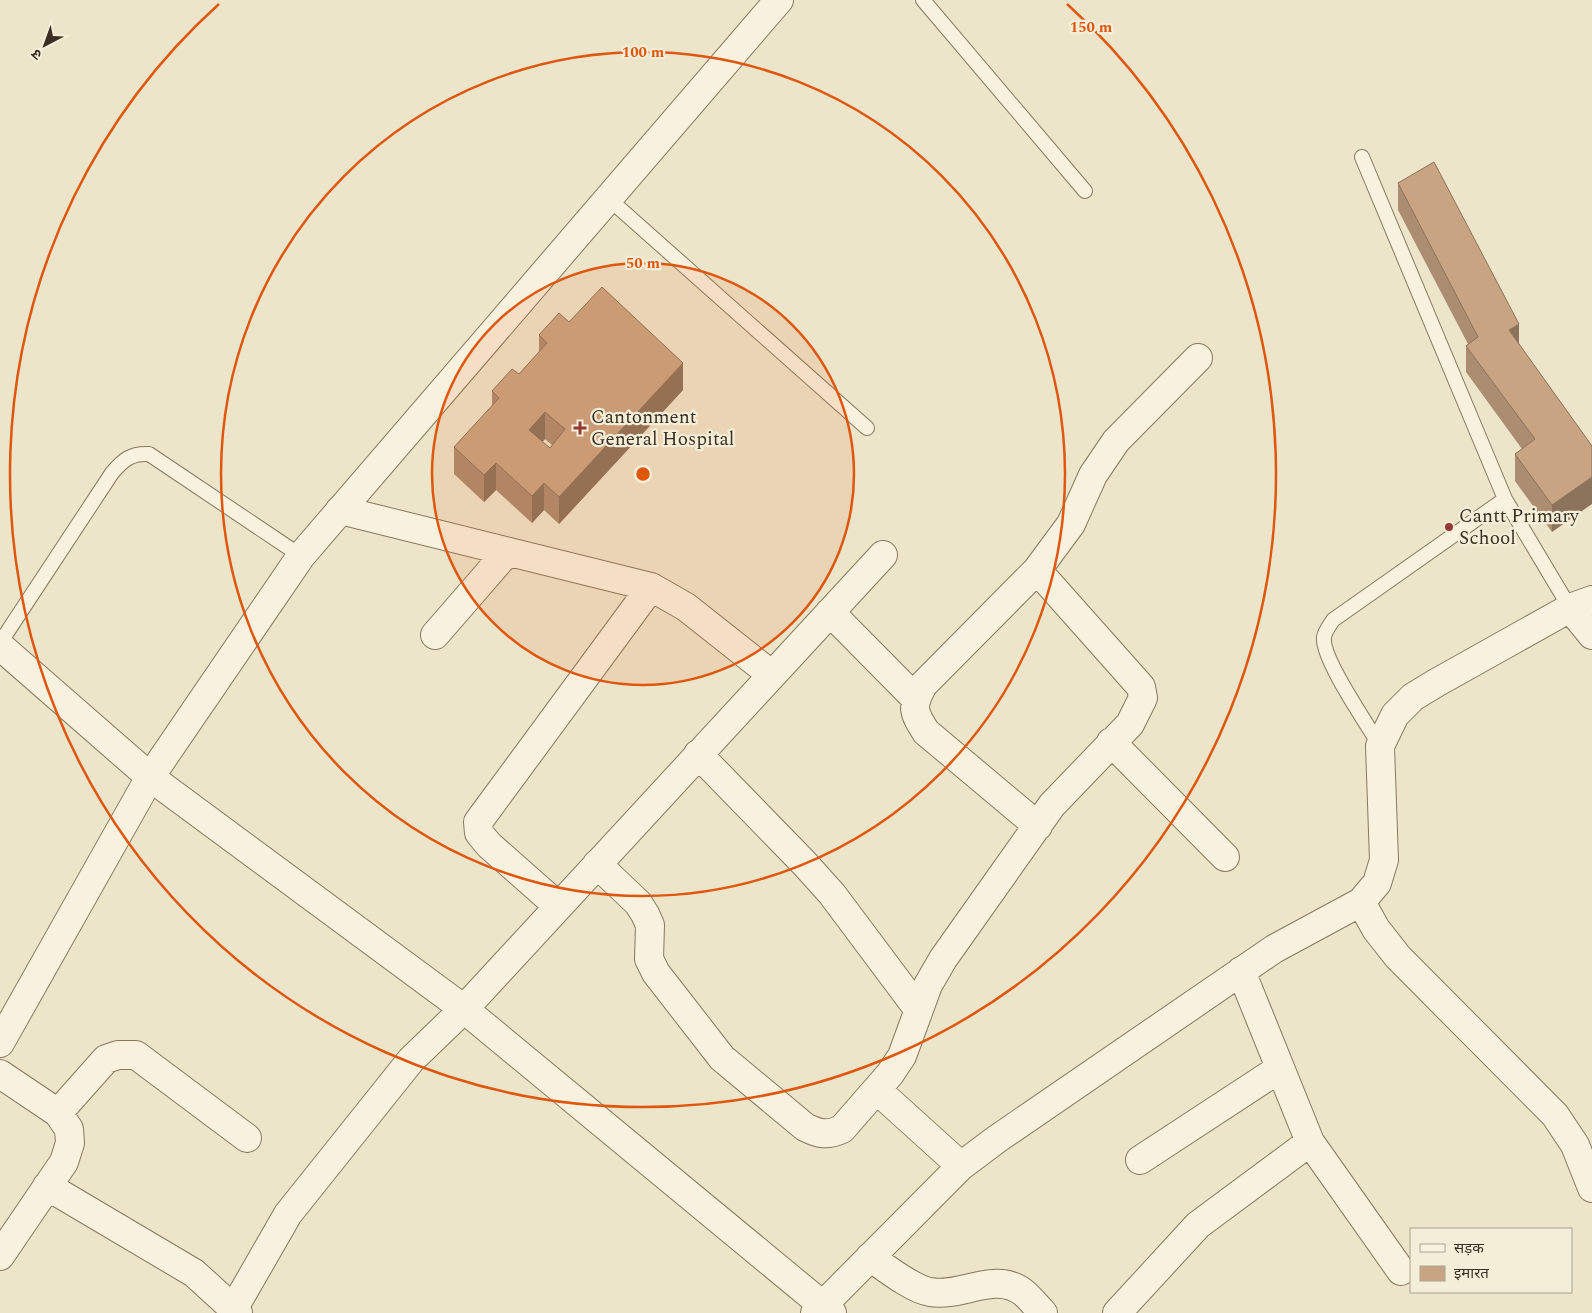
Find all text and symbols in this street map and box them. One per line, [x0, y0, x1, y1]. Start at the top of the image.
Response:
text: 150 m [1070, 16, 1113, 39]
north arrow [20, 20, 70, 70]
text: 100 m [622, 41, 665, 64]
text: उ [26, 43, 47, 65]
text: 50 m [626, 252, 661, 275]
place label: Cantonment General Hospital [591, 403, 734, 454]
marker: Cantonment General Hospital [573, 421, 587, 435]
centre of rings [634, 465, 652, 483]
place label: Cantt Primary School [1459, 502, 1580, 553]
marker: Cantt Primary School [1443, 521, 1455, 533]
legend [1410, 1228, 1572, 1293]
text: सड़क [1454, 1237, 1484, 1260]
text: इमारत [1454, 1262, 1489, 1285]

